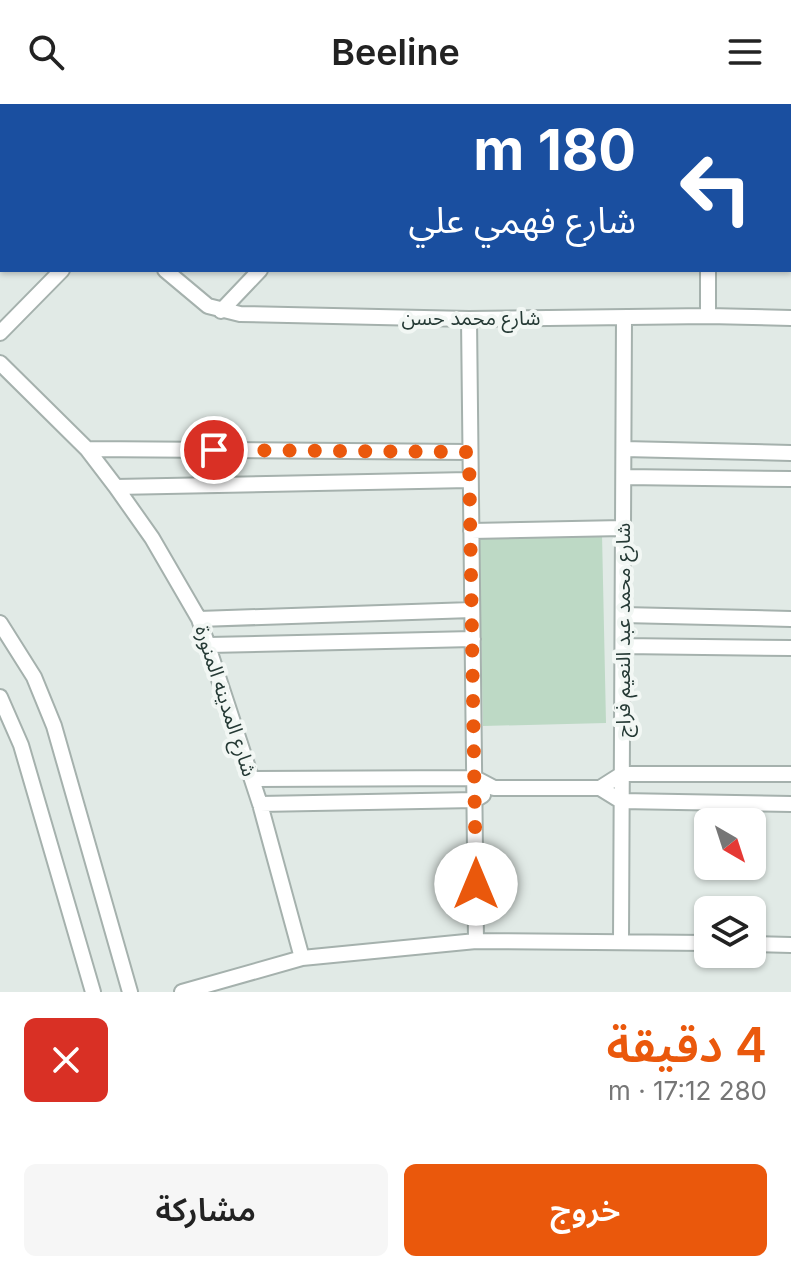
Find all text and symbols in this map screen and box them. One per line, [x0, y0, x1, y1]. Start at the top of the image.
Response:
icon: search [24, 30, 68, 74]
text: Beeline [331, 30, 460, 74]
icon: menu [723, 30, 767, 74]
text: 180 m [473, 116, 636, 184]
icon: left [664, 136, 768, 240]
text: شارع فهمي علي [409, 198, 636, 242]
street label: شارع محمد حسن [401, 306, 541, 333]
pin [180, 416, 248, 484]
icon: arrive [192, 428, 236, 472]
street label: شارع محمد عبد النعيم فراج [611, 523, 638, 737]
street label: شارع المدينه المنورة [187, 622, 262, 780]
north arrow [694, 808, 766, 880]
map controls [694, 808, 766, 968]
position arrow [434, 842, 518, 926]
button: layers [694, 896, 766, 968]
text: 4 دقيقة [606, 1015, 767, 1074]
button: close [24, 1018, 108, 1102]
text: 280 m · 17:12 [608, 1075, 767, 1106]
button: مشاركة [24, 1164, 388, 1256]
button: خروج [404, 1164, 767, 1256]

